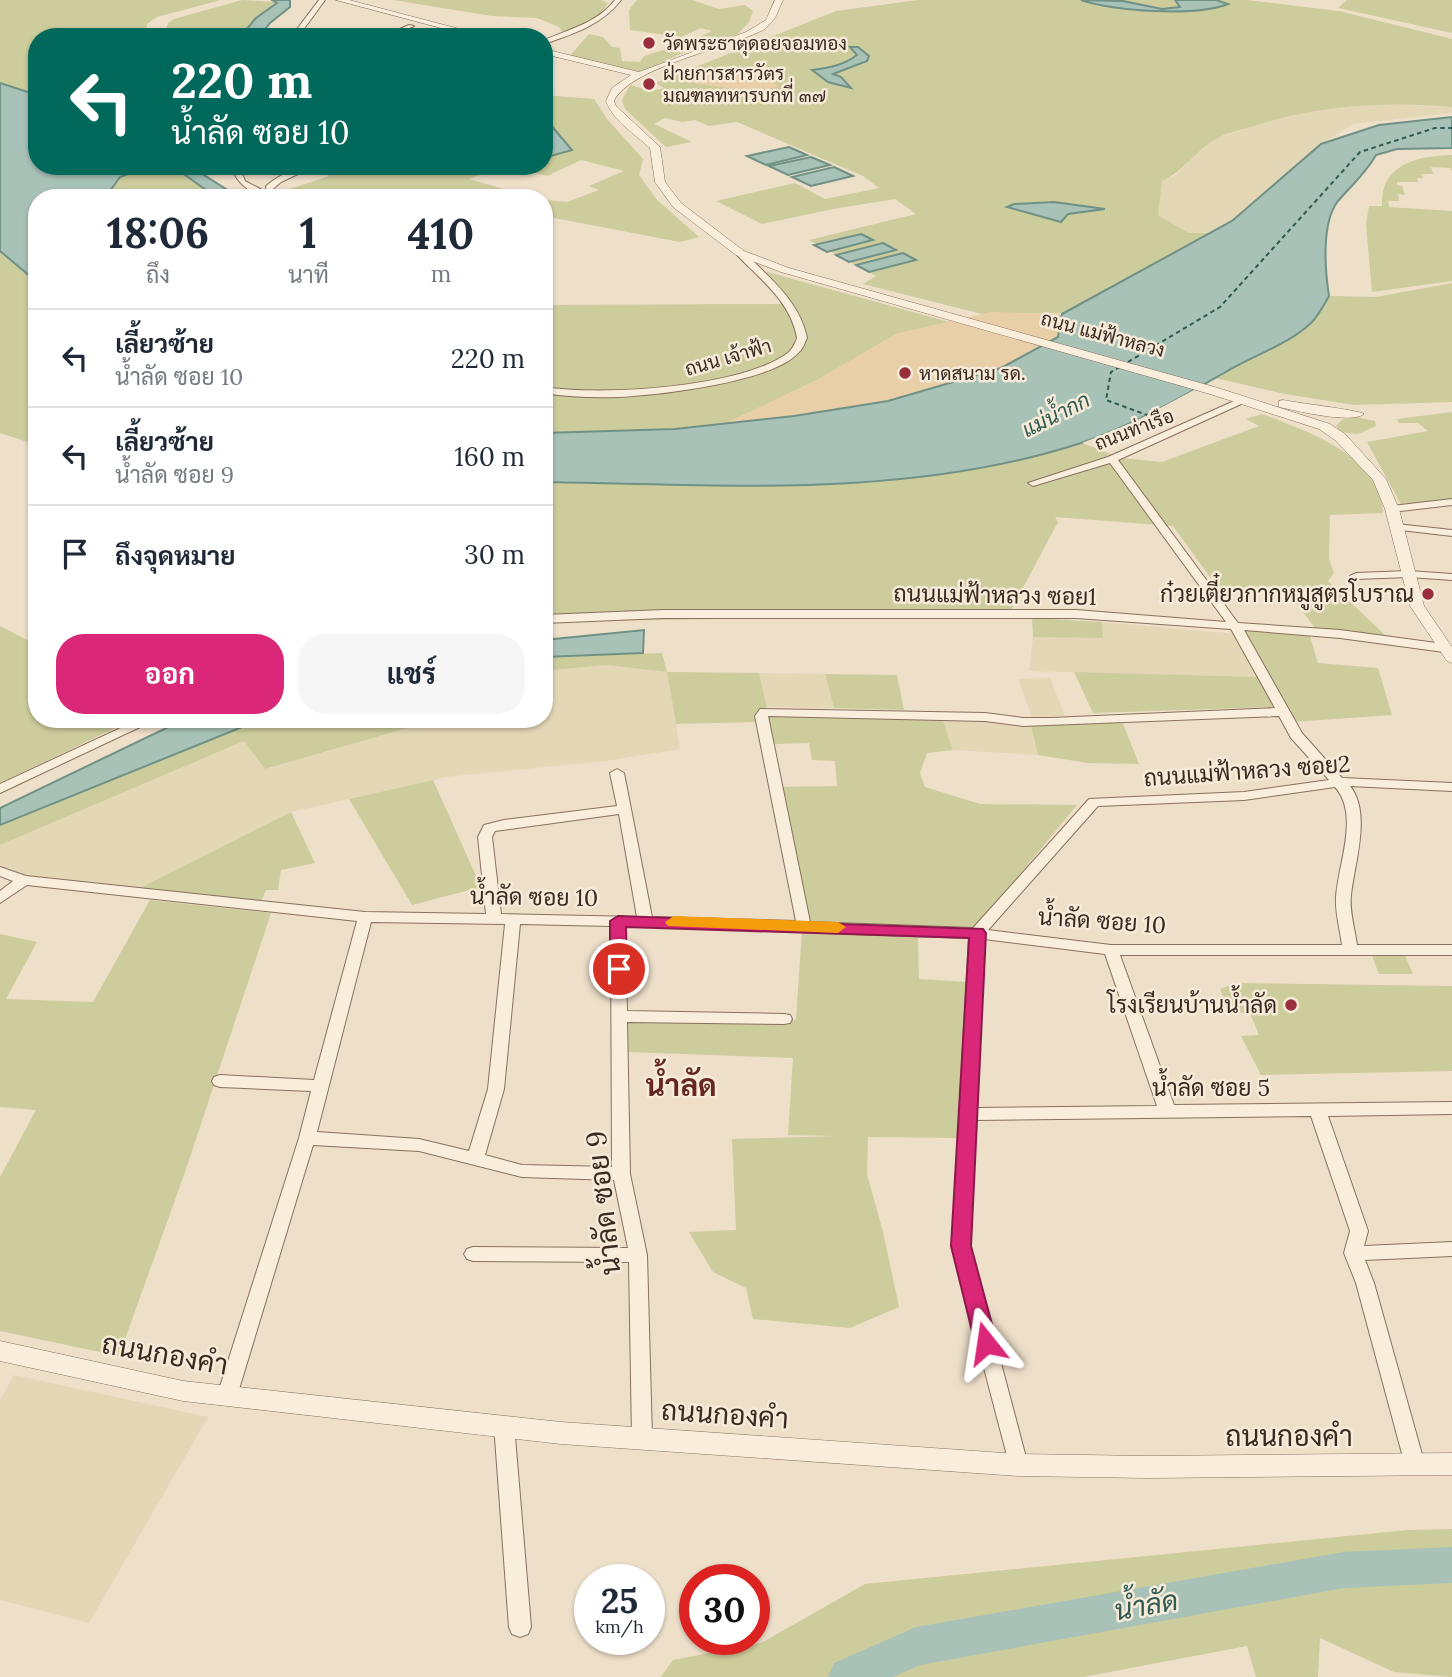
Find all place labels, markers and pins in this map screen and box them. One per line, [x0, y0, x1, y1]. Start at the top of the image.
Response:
place label: วัดพระธาตุดอยจอมทอง [663, 31, 847, 56]
marker: วัดพระธาตุดอยจอมทอง [641, 35, 657, 51]
place label: ฝ่ายการสารวัตร มณฑลทหารบกที่ ๓๗ [663, 61, 826, 107]
marker: ฝ่ายการสารวัตร มณฑลทหารบกที่ ๓๗ [641, 76, 657, 92]
place label: หาดสนาม รด. [919, 361, 1026, 385]
marker: หาดสนาม รด. [897, 365, 913, 381]
place label: ก๋วยเตี๋ยวกากหมูสูตรโบราณ [1160, 572, 1414, 611]
marker: ก๋วยเตี๋ยวกากหมูสูตรโบราณ [1420, 586, 1436, 602]
pin [589, 939, 649, 999]
place label: โรงเรียนบ้านน้ำลัด [1105, 985, 1277, 1019]
marker: โรงเรียนบ้านน้ำลัด [1283, 997, 1299, 1013]

